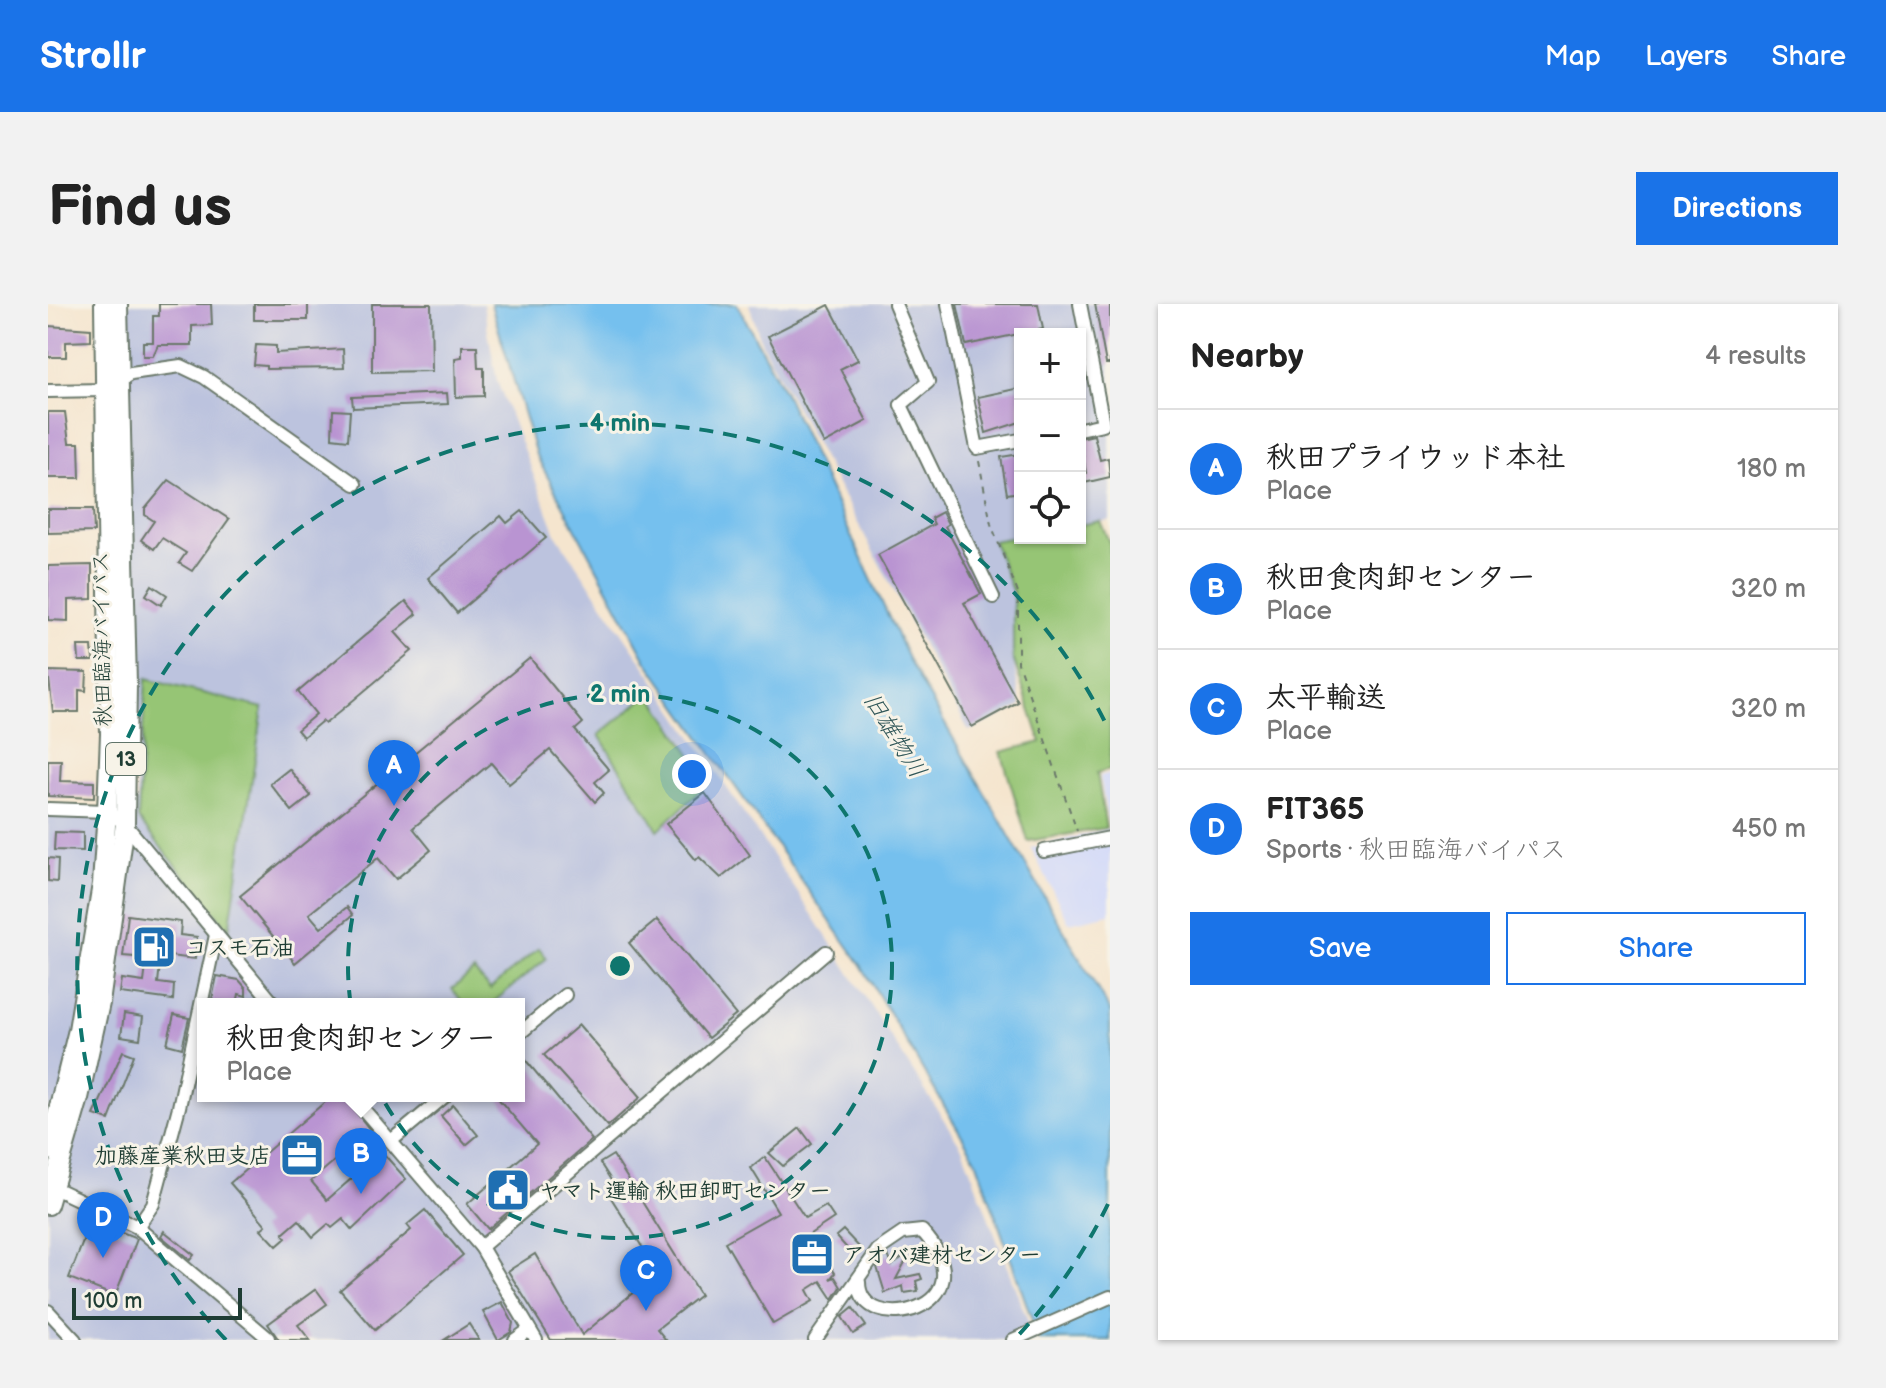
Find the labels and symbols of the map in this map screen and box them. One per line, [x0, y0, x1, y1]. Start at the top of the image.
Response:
text: 4 min [590, 409, 650, 438]
street label: 秋田臨海バイパス [87, 551, 118, 727]
text: 2 min [590, 680, 650, 709]
water label: 旧雄物川 [857, 687, 932, 784]
pin: A [368, 740, 420, 806]
road number: 13 [106, 743, 146, 775]
your location [672, 754, 712, 794]
fuel station icon: コスモ石油 [130, 923, 178, 971]
place label: コスモ石油 [185, 935, 294, 962]
centre of rings [606, 952, 634, 980]
pin: B [335, 1128, 387, 1194]
office icon: 加藤産業秋田支店 [278, 1131, 326, 1179]
place label: 加藤産業秋田支店 [95, 1143, 271, 1170]
public building icon: ヤマト運輸 秋田卸町センター [484, 1166, 532, 1214]
place label: ヤマト運輸 秋田卸町センター [539, 1178, 831, 1205]
pin: D [77, 1192, 129, 1258]
office icon: アオバ建材センター [788, 1230, 836, 1278]
place label: アオバ建材センター [843, 1242, 1041, 1269]
pin: C [620, 1245, 672, 1311]
scale bar [72, 1284, 242, 1320]

